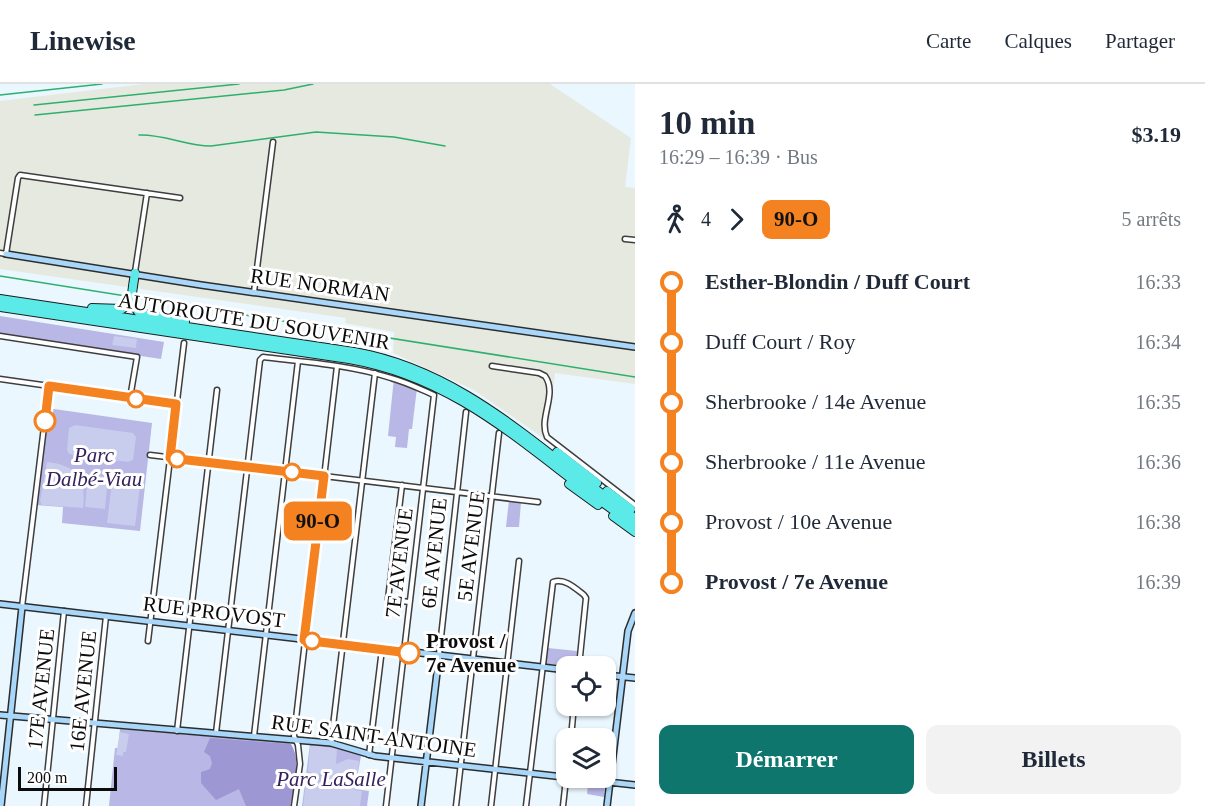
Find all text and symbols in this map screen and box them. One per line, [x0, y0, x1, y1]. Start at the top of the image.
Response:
text: Linewise [30, 25, 136, 56]
text: Carte [926, 29, 971, 53]
text: Calques [1004, 29, 1072, 53]
text: Partager [1105, 29, 1175, 53]
text: 10 min [659, 105, 755, 141]
text: $3.19 [1132, 122, 1181, 147]
text: 16:29 – 16:39 · Bus [659, 146, 818, 168]
icon: walk [659, 203, 692, 236]
icon: forward [720, 203, 753, 236]
text: 90-O [774, 207, 818, 231]
text: 4 [701, 208, 711, 230]
text: 5 arrêts [1122, 208, 1181, 230]
street label: RUE NORMAN [249, 263, 391, 307]
text: Esther-Blondin / Duff Court [705, 269, 970, 294]
text: 16:33 [1135, 271, 1181, 293]
street label: AUTOROUTE DU SOUVENIR [116, 288, 392, 354]
text: Duff Court / Roy [705, 329, 856, 354]
text: 16:34 [1135, 331, 1181, 353]
text: Sherbrooke / 14e Avenue [705, 389, 926, 414]
unlabelled marker [127, 390, 145, 408]
text: 16:35 [1135, 391, 1181, 413]
unlabelled marker [34, 410, 56, 432]
park label: Parc Dalbé-Viau [45, 443, 142, 491]
text: Sherbrooke / 11e Avenue [705, 449, 926, 474]
unlabelled marker [168, 450, 186, 468]
text: 16:36 [1135, 451, 1181, 473]
unlabelled marker [283, 463, 301, 481]
street label: 5E AVENUE [452, 489, 490, 603]
street label: 6E AVENUE [416, 497, 452, 609]
line badge: 90-O [276, 502, 360, 540]
street label: 7E AVENUE [380, 506, 418, 620]
text: 90-O [296, 509, 340, 533]
text: Provost / 10e Avenue [705, 509, 892, 534]
text: 16:38 [1135, 511, 1181, 533]
text: Provost / 7e Avenue [705, 569, 888, 594]
text: 16:39 [1135, 571, 1181, 593]
street label: RUE PROVOST [142, 591, 287, 633]
street label: 17E AVENUE [23, 627, 59, 751]
street label: 16E AVENUE [65, 629, 101, 753]
place label: Provost / 7e Avenue [426, 629, 516, 677]
unlabelled marker [303, 632, 321, 650]
marker: Provost / 7e Avenue [398, 642, 420, 664]
map controls [556, 656, 616, 788]
button: locate [556, 656, 616, 716]
street label: RUE SAINT-ANTOINE [270, 710, 478, 762]
button: Démarrer [659, 725, 914, 794]
button: Billets [926, 725, 1181, 794]
button: layers [556, 728, 616, 788]
scale bar [18, 764, 117, 792]
park label: Parc LaSalle [275, 767, 386, 791]
text: 200 m [27, 769, 67, 786]

